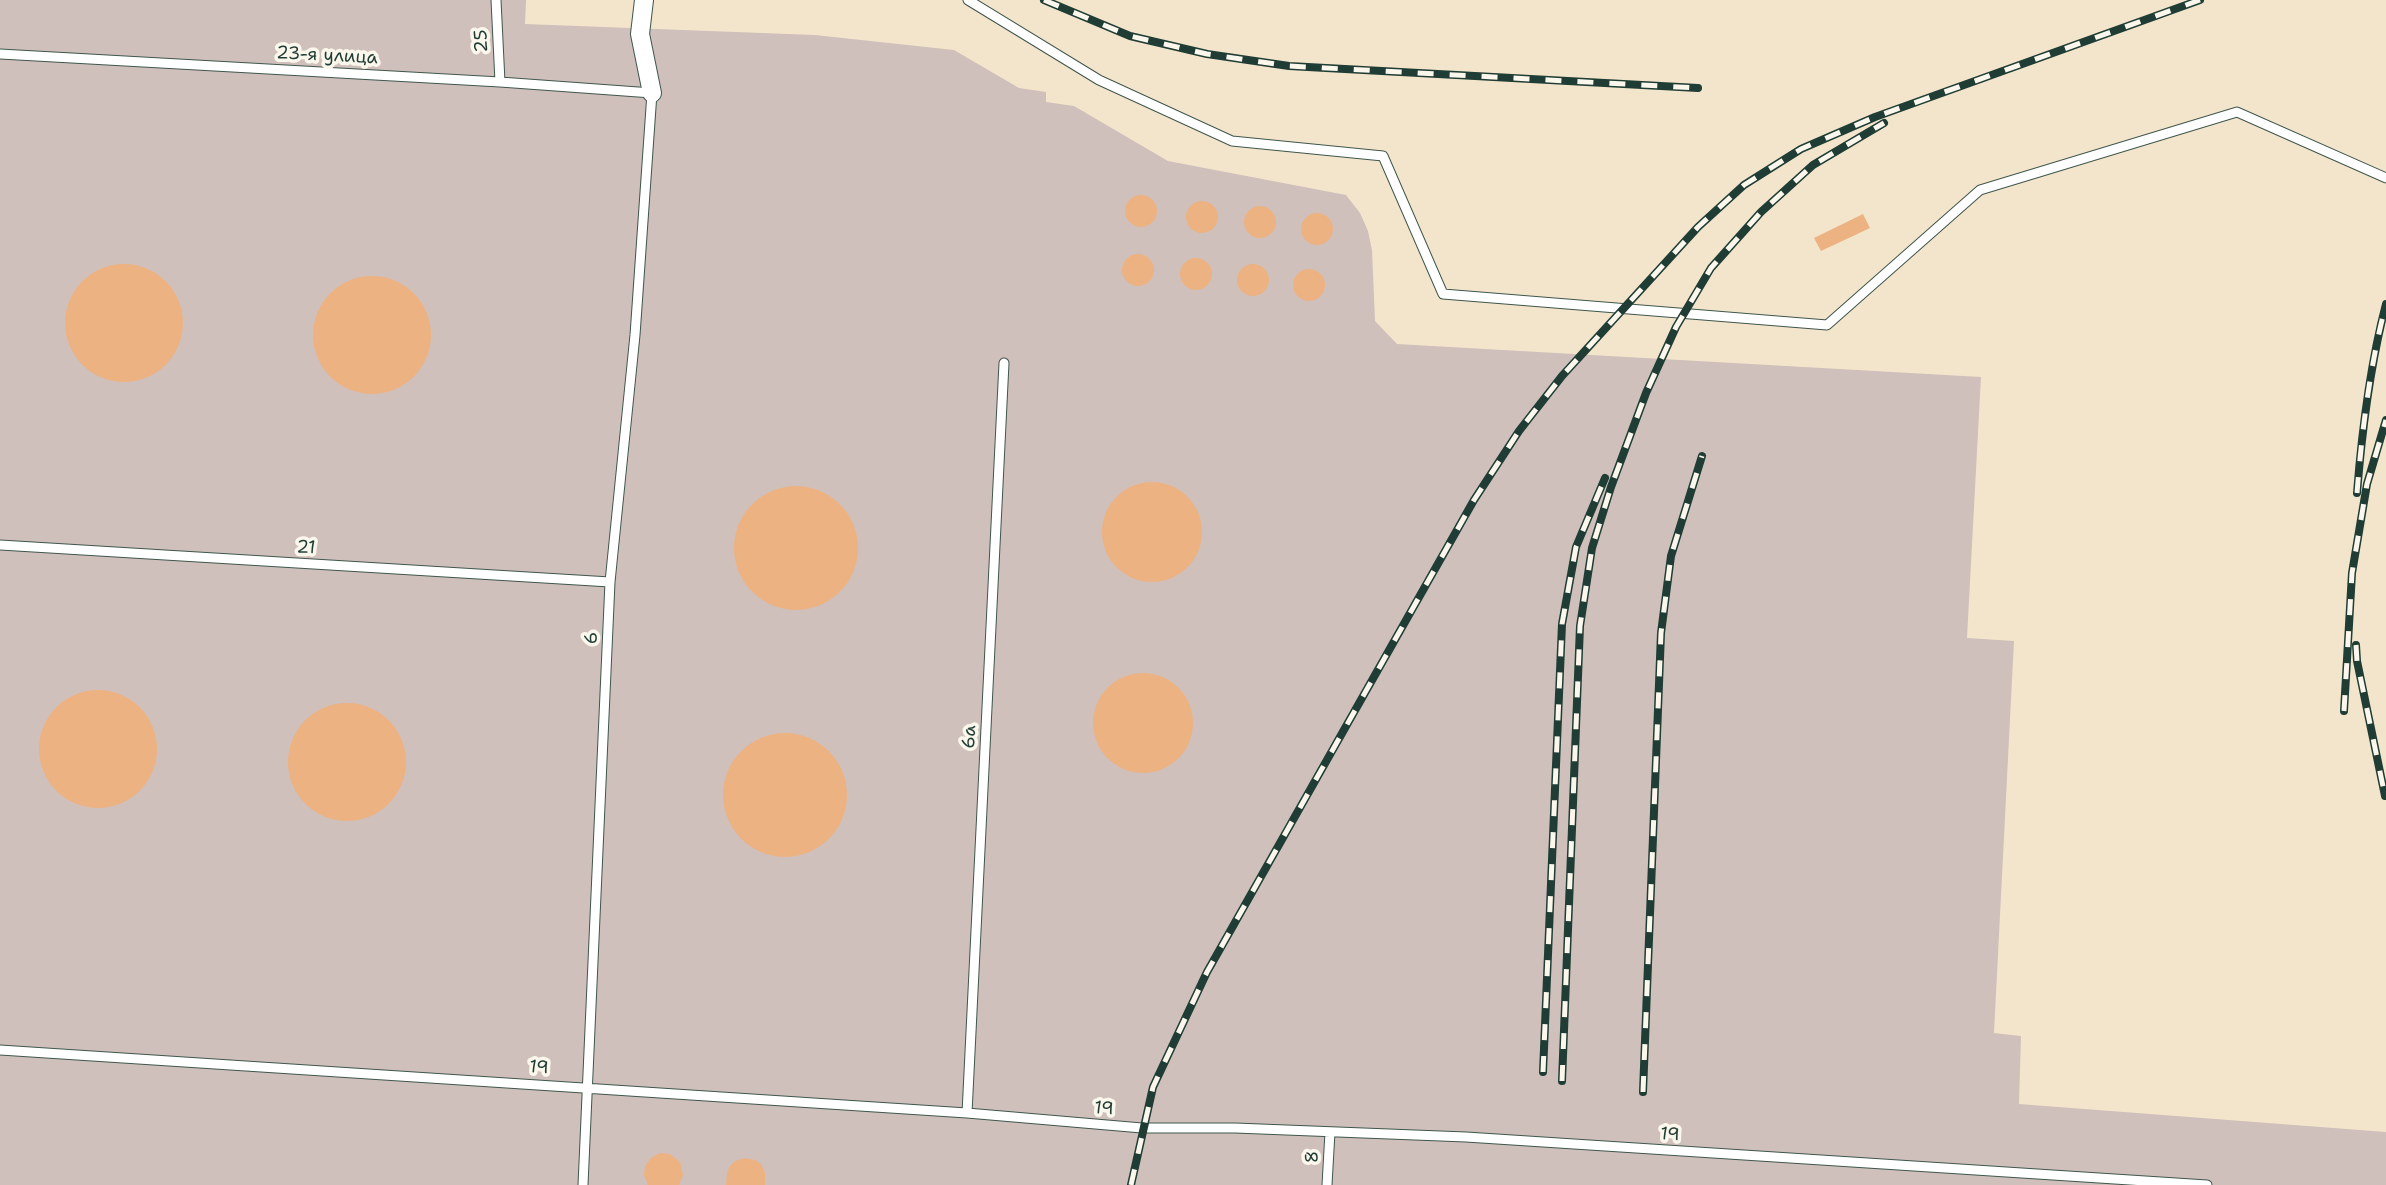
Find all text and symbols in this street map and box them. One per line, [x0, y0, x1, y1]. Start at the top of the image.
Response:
street label: 25 [471, 29, 493, 53]
street label: 23-я улица [276, 43, 378, 69]
street label: 21 [296, 537, 316, 559]
street label: 6 [581, 631, 603, 645]
street label: 6a [959, 725, 981, 749]
street label: 19 [529, 1057, 549, 1079]
street label: 19 [1094, 1098, 1114, 1120]
street label: 19 [1660, 1124, 1680, 1146]
street label: 8 [1302, 1150, 1324, 1164]

